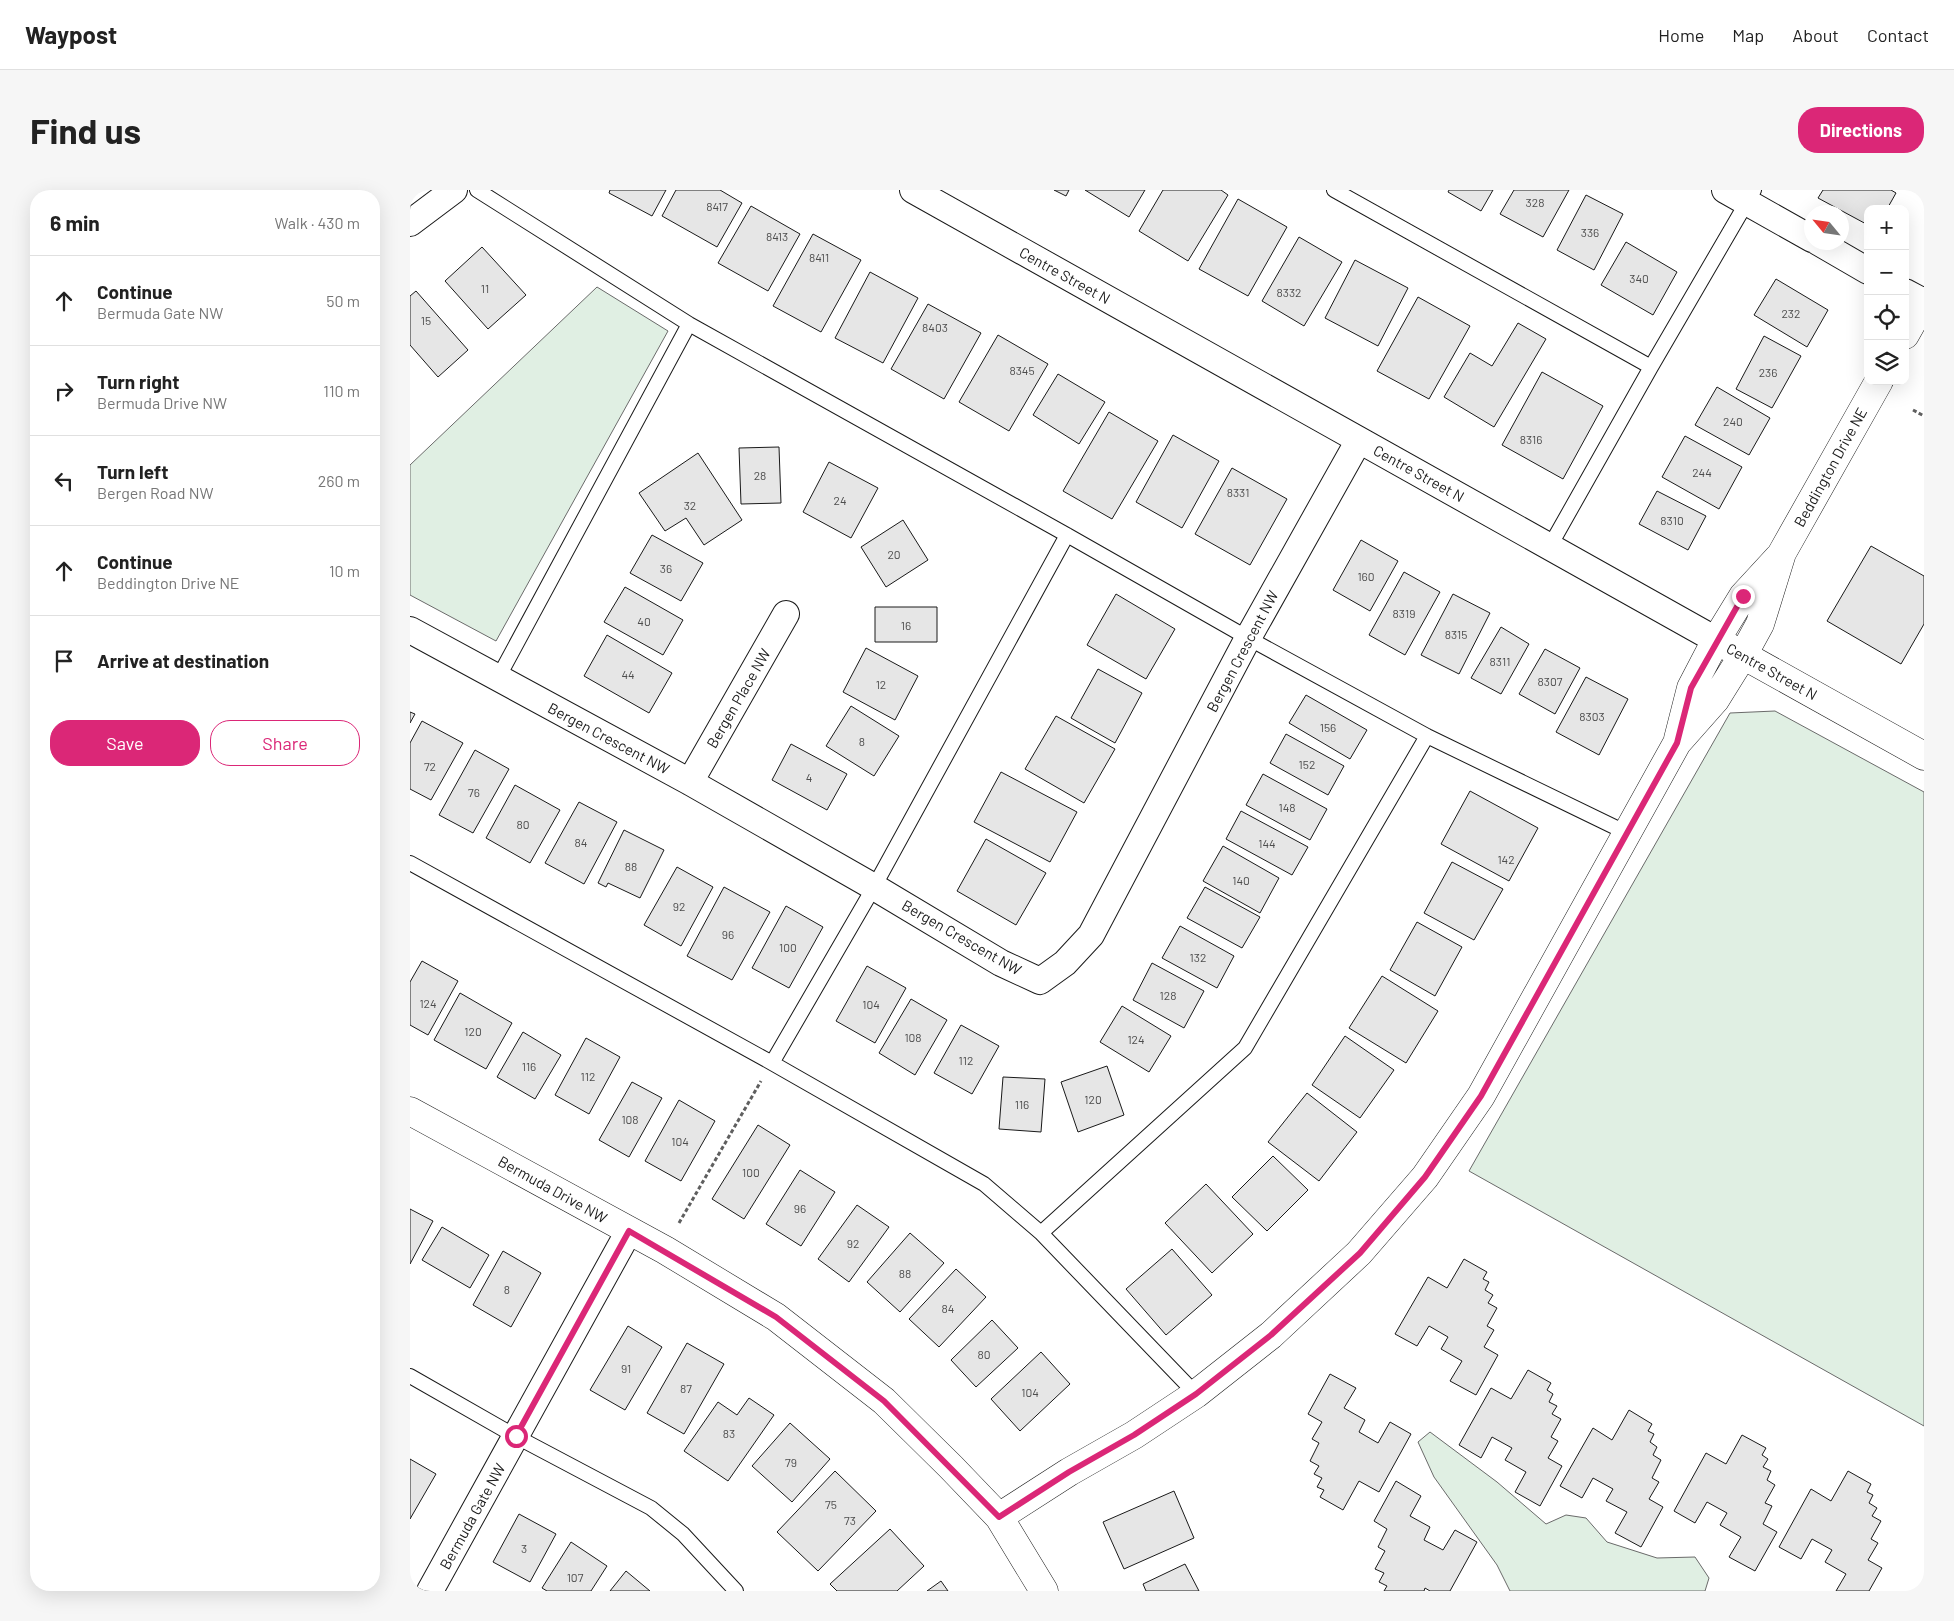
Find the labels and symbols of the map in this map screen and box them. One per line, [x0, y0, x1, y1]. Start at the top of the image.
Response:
house number: 328 [1526, 195, 1544, 209]
house number: 8417 [706, 199, 728, 213]
north arrow [1804, 205, 1849, 250]
house number: 336 [1581, 225, 1599, 239]
house number: 8413 [766, 229, 788, 243]
street label: Centre Street N [1016, 243, 1114, 307]
house number: 8411 [809, 250, 829, 264]
house number: 340 [1629, 271, 1649, 285]
house number: 11 [481, 281, 489, 295]
house number: 8332 [1276, 285, 1302, 299]
house number: 232 [1782, 306, 1800, 320]
house number: 15 [421, 313, 431, 327]
house number: 8403 [922, 320, 948, 334]
house number: 8345 [1009, 363, 1035, 377]
house number: 236 [1759, 365, 1777, 379]
street label: Beddington Drive NE [1790, 404, 1870, 530]
house number: 240 [1723, 414, 1743, 428]
house number: 8316 [1520, 432, 1542, 446]
street label: Centre Street N [1370, 441, 1468, 505]
house number: 244 [1692, 465, 1712, 479]
house number: 28 [754, 468, 766, 482]
house number: 8331 [1227, 485, 1249, 499]
house number: 24 [833, 493, 847, 507]
house number: 32 [684, 498, 696, 512]
house number: 8310 [1660, 513, 1684, 527]
house number: 20 [887, 547, 901, 561]
house number: 36 [660, 561, 672, 575]
house number: 160 [1357, 569, 1375, 583]
route end [1732, 585, 1755, 608]
street label: Bergen Crescent NW [1202, 587, 1282, 715]
house number: 8319 [1393, 606, 1415, 620]
house number: 40 [637, 614, 651, 628]
house number: 16 [901, 618, 911, 632]
house number: 8315 [1445, 627, 1467, 641]
street label: Centre Street N [1723, 639, 1821, 703]
street label: Bergen Place NW [702, 645, 774, 751]
house number: 8311 [1490, 654, 1510, 668]
house number: 44 [621, 667, 635, 681]
house number: 8307 [1538, 674, 1563, 688]
house number: 12 [876, 677, 886, 691]
street label: Bergen Crescent NW [545, 698, 673, 778]
house number: 8303 [1579, 709, 1605, 723]
house number: 156 [1320, 720, 1336, 734]
house number: 8 [859, 734, 865, 748]
house number: 152 [1299, 757, 1315, 771]
house number: 72 [424, 759, 436, 773]
house number: 4 [806, 770, 812, 784]
house number: 76 [468, 785, 480, 799]
house number: 148 [1278, 800, 1296, 814]
house number: 80 [516, 817, 530, 831]
house number: 84 [575, 835, 587, 849]
house number: 144 [1258, 836, 1276, 850]
house number: 142 [1497, 852, 1515, 866]
house number: 88 [625, 859, 637, 873]
house number: 140 [1232, 873, 1250, 887]
street label: Bergen Crescent NW [899, 895, 1025, 979]
house number: 92 [673, 899, 685, 913]
house number: 96 [722, 927, 734, 941]
house number: 100 [779, 940, 797, 954]
house number: 132 [1190, 950, 1206, 964]
house number: 128 [1160, 988, 1176, 1002]
house number: 124 [419, 996, 437, 1010]
house number: 104 [862, 997, 880, 1011]
house number: 120 [464, 1024, 482, 1038]
house number: 108 [904, 1030, 922, 1044]
house number: 124 [1127, 1032, 1145, 1046]
house number: 112 [959, 1053, 973, 1067]
house number: 116 [522, 1059, 536, 1073]
house number: 112 [581, 1069, 595, 1083]
house number: 120 [1084, 1092, 1102, 1106]
house number: 116 [1015, 1097, 1029, 1111]
house number: 108 [621, 1112, 639, 1126]
house number: 104 [671, 1134, 689, 1148]
street label: Bermuda Drive NW [495, 1152, 611, 1226]
house number: 100 [742, 1165, 760, 1179]
house number: 96 [794, 1201, 806, 1215]
house number: 92 [847, 1236, 859, 1250]
house number: 88 [899, 1266, 911, 1280]
house number: 8 [504, 1282, 510, 1296]
house number: 84 [942, 1301, 954, 1315]
house number: 80 [977, 1347, 991, 1361]
house number: 91 [621, 1361, 631, 1375]
house number: 87 [680, 1381, 692, 1395]
house number: 104 [1021, 1385, 1039, 1399]
route start [505, 1425, 528, 1448]
house number: 83 [723, 1426, 735, 1440]
house number: 79 [785, 1455, 797, 1469]
street label: Bermuda Gate NW [435, 1460, 509, 1572]
house number: 75 [825, 1497, 837, 1511]
house number: 73 [844, 1513, 856, 1527]
house number: 3 [521, 1541, 527, 1555]
house number: 107 [567, 1570, 584, 1584]

